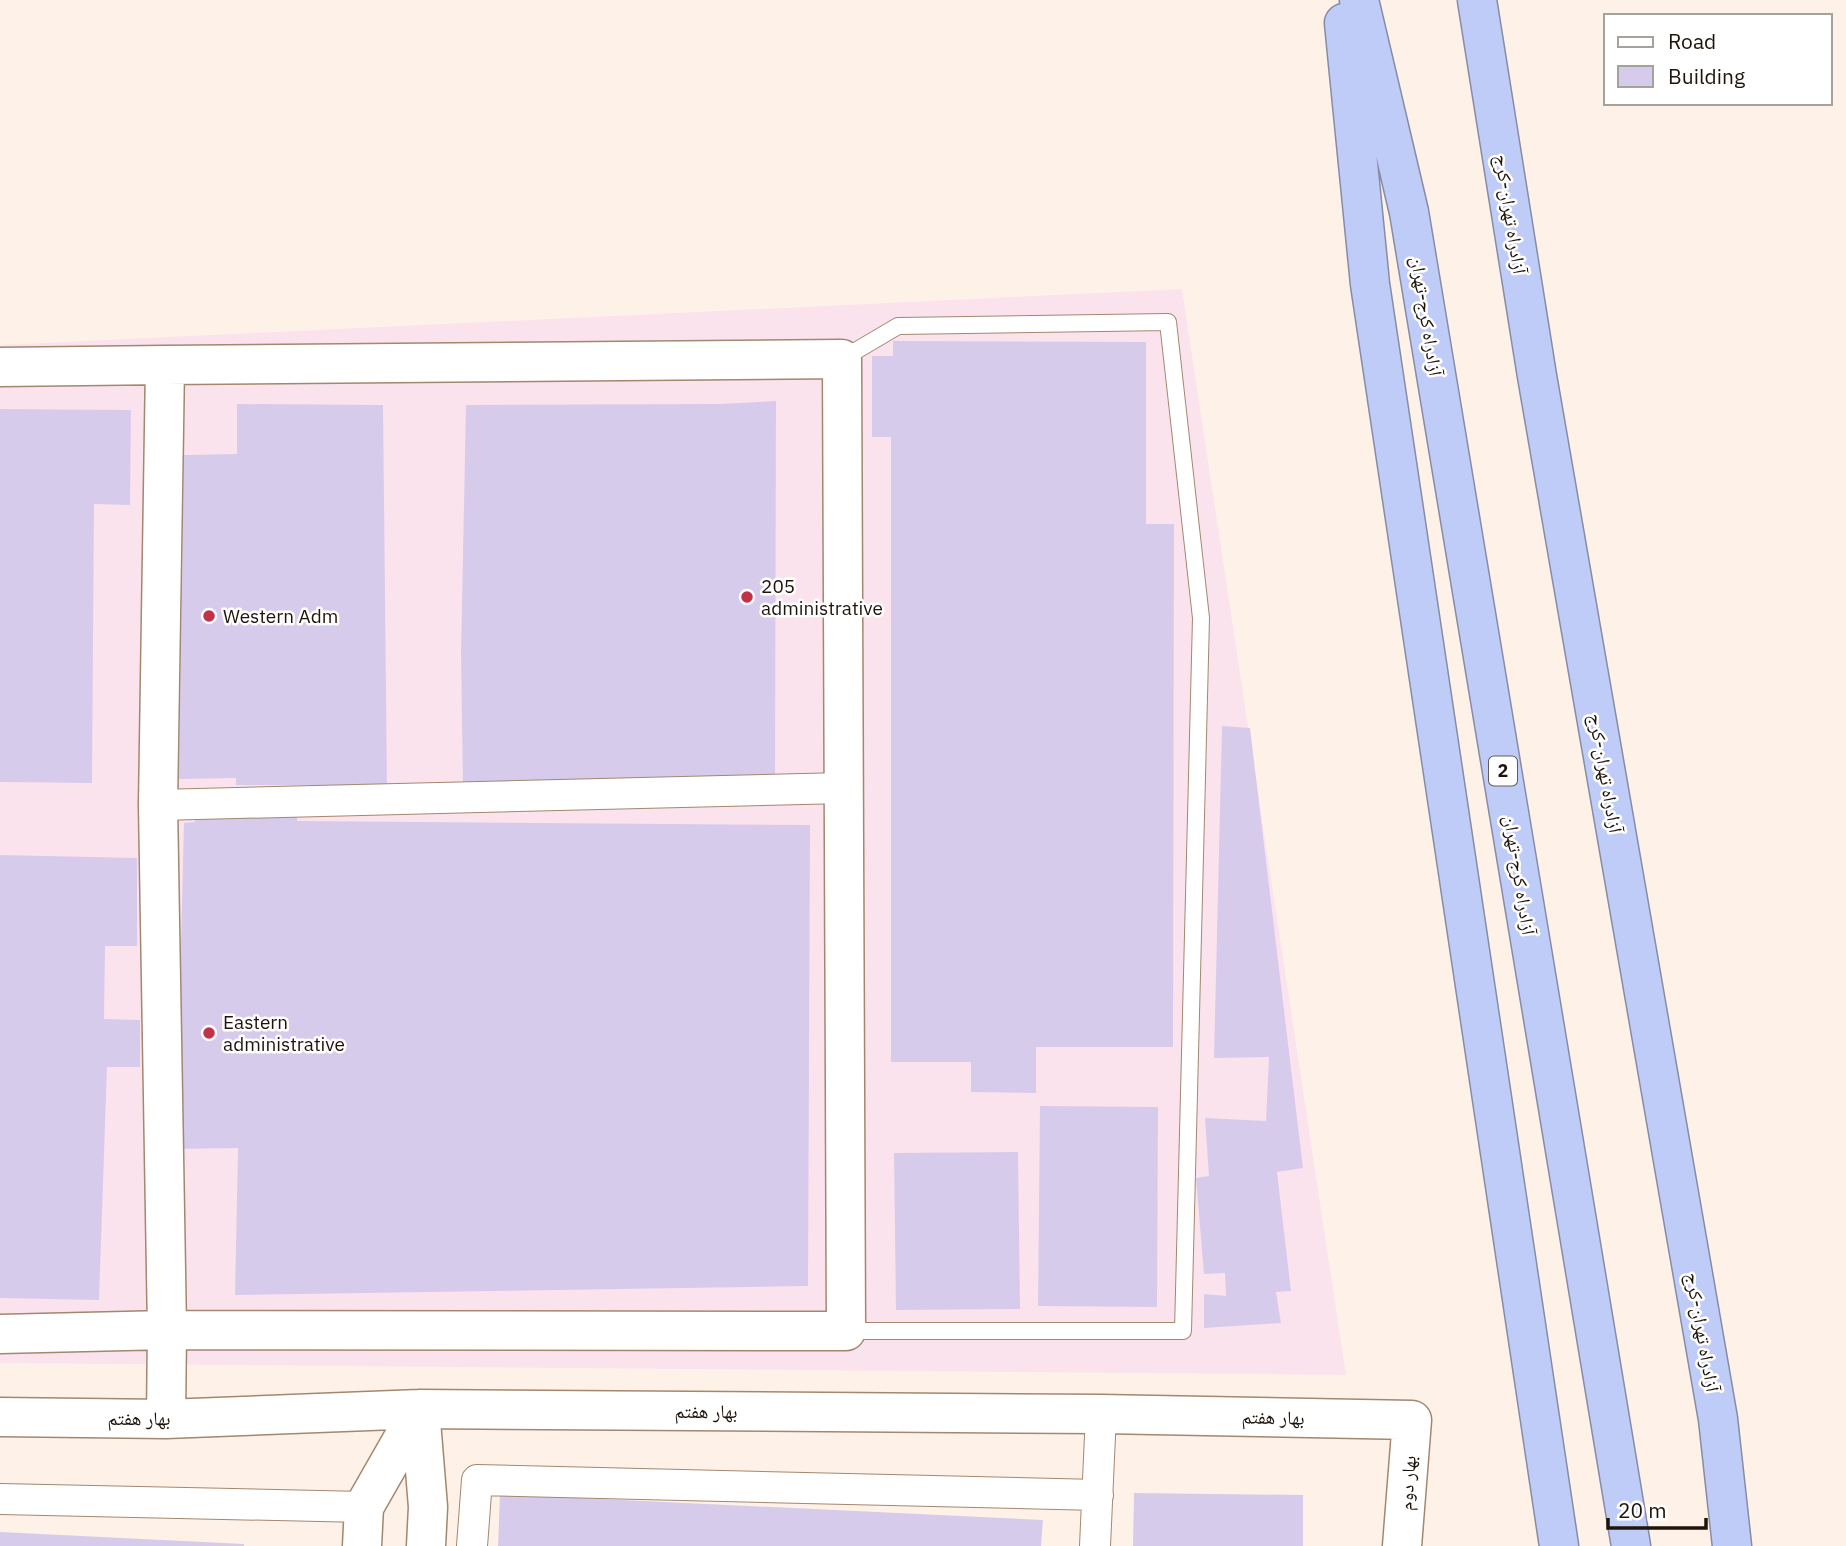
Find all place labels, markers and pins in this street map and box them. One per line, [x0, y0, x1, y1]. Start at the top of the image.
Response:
place label: 205 administrative [761, 574, 883, 620]
marker: 205 administrative [739, 589, 755, 605]
place label: Western Adm [223, 604, 338, 628]
marker: Western Adm [201, 608, 217, 624]
place label: Eastern administrative [223, 1010, 345, 1056]
marker: Eastern administrative [201, 1025, 217, 1041]

